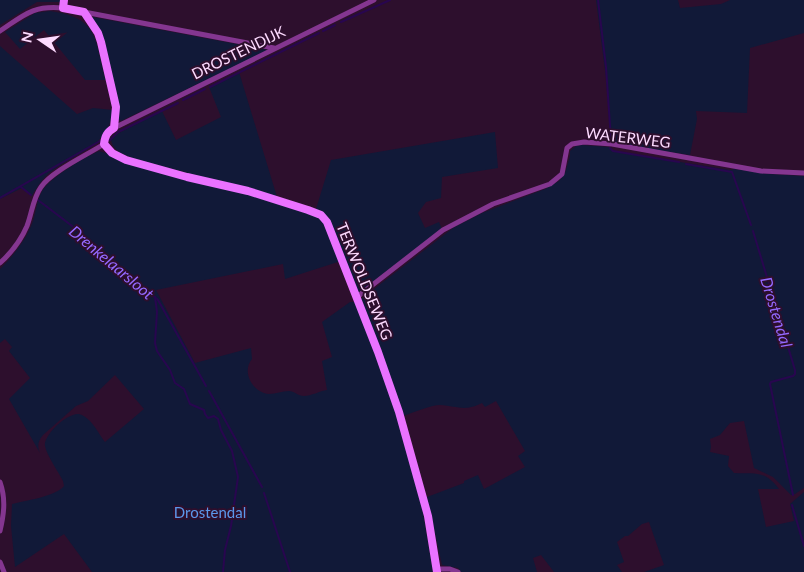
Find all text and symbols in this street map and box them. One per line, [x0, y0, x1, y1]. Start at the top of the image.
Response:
north arrow [15, 15, 65, 65]
street label: DROSTENDIJK [188, 22, 288, 82]
text: N [17, 30, 36, 44]
street label: WATERWEG [584, 123, 672, 151]
street label: TERWOLDSEWEG [333, 220, 397, 342]
water label: Drenkelaarsloot [66, 221, 158, 303]
water label: Drostendal [757, 274, 797, 350]
park label: Drostendal [174, 503, 246, 521]

